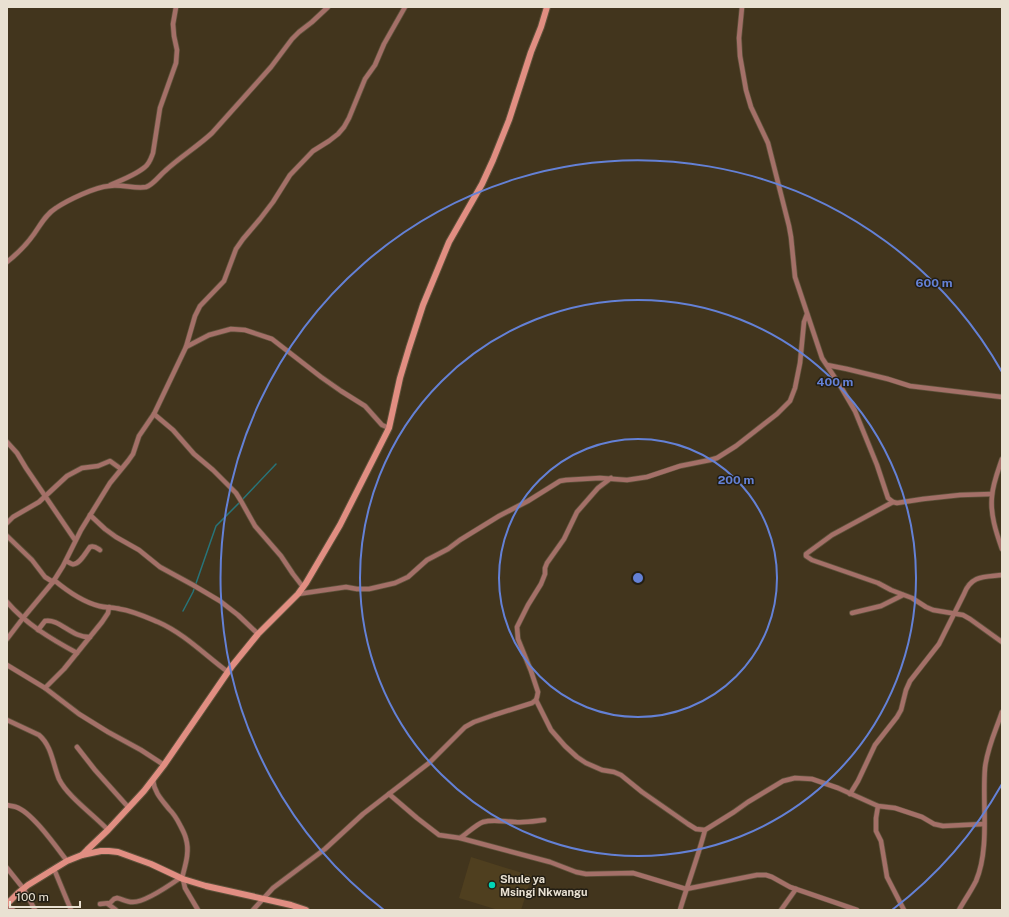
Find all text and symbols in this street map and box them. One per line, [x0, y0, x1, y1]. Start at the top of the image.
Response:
text: 600 m [916, 276, 953, 290]
text: 400 m [817, 375, 854, 389]
text: 200 m [718, 473, 754, 487]
centre of rings [631, 571, 645, 585]
place label: Shule ya Msingi Nkwangu [500, 873, 587, 898]
marker: Shule ya Msingi Nkwangu [487, 880, 497, 890]
scale bar [10, 883, 80, 909]
text: 100 m [16, 890, 49, 904]

